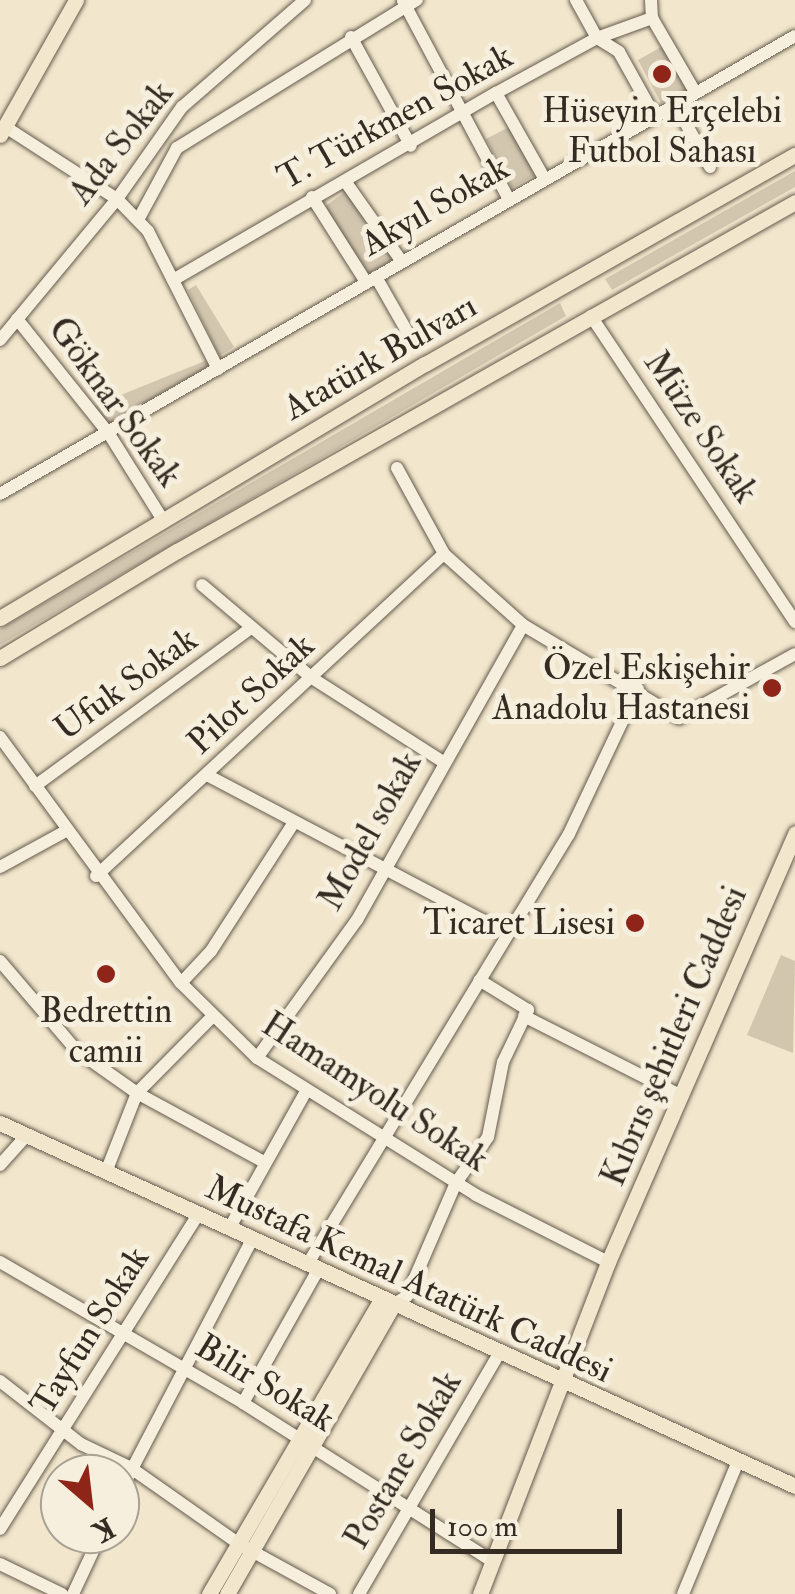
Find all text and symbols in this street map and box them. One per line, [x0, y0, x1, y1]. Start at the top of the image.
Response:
street label: T. Türkmen Sokak [270, 35, 520, 199]
marker: Hüseyin Erçelebi Futbol Sahası [651, 63, 673, 85]
street label: Ada Sokak [60, 73, 182, 213]
place label: Hüseyin Erçelebi Futbol Sahası [542, 90, 782, 172]
street label: Akyıl Sokak [354, 147, 516, 265]
street label: Atatürk Bulvarı [276, 285, 484, 429]
street label: Göknar Sokak [39, 309, 191, 495]
street label: Müze Sokak [635, 343, 767, 511]
street label: Ufuk Sokak [47, 618, 205, 750]
street label: Pilot Sokak [179, 625, 323, 763]
place label: Özel Eskişehir Anadolu Hastanesi [492, 647, 750, 729]
marker: Özel Eskişehir Anadolu Hastanesi [759, 675, 785, 701]
street label: Model sokak [309, 744, 431, 918]
street label: Kıbrıs şehitleri Caddesi [592, 880, 756, 1192]
place label: Ticaret Lisesi [423, 902, 615, 944]
marker: Ticaret Lisesi [624, 912, 646, 934]
marker: Bedrettin camii [95, 963, 117, 985]
place label: Bedrettin camii [40, 990, 172, 1072]
street label: Hamamyolu Sokak [254, 1003, 496, 1181]
street label: Mustafa Kemal Atatürk Caddesi [199, 1166, 619, 1392]
street label: Tayfun Sokak [22, 1239, 158, 1423]
street label: Bilir Sokak [188, 1325, 342, 1441]
street label: Postane Sokak [335, 1364, 471, 1556]
north arrow [40, 1454, 140, 1554]
scale bar [435, 1489, 628, 1551]
text: 100 m [447, 1508, 518, 1545]
text: K [87, 1509, 120, 1549]

